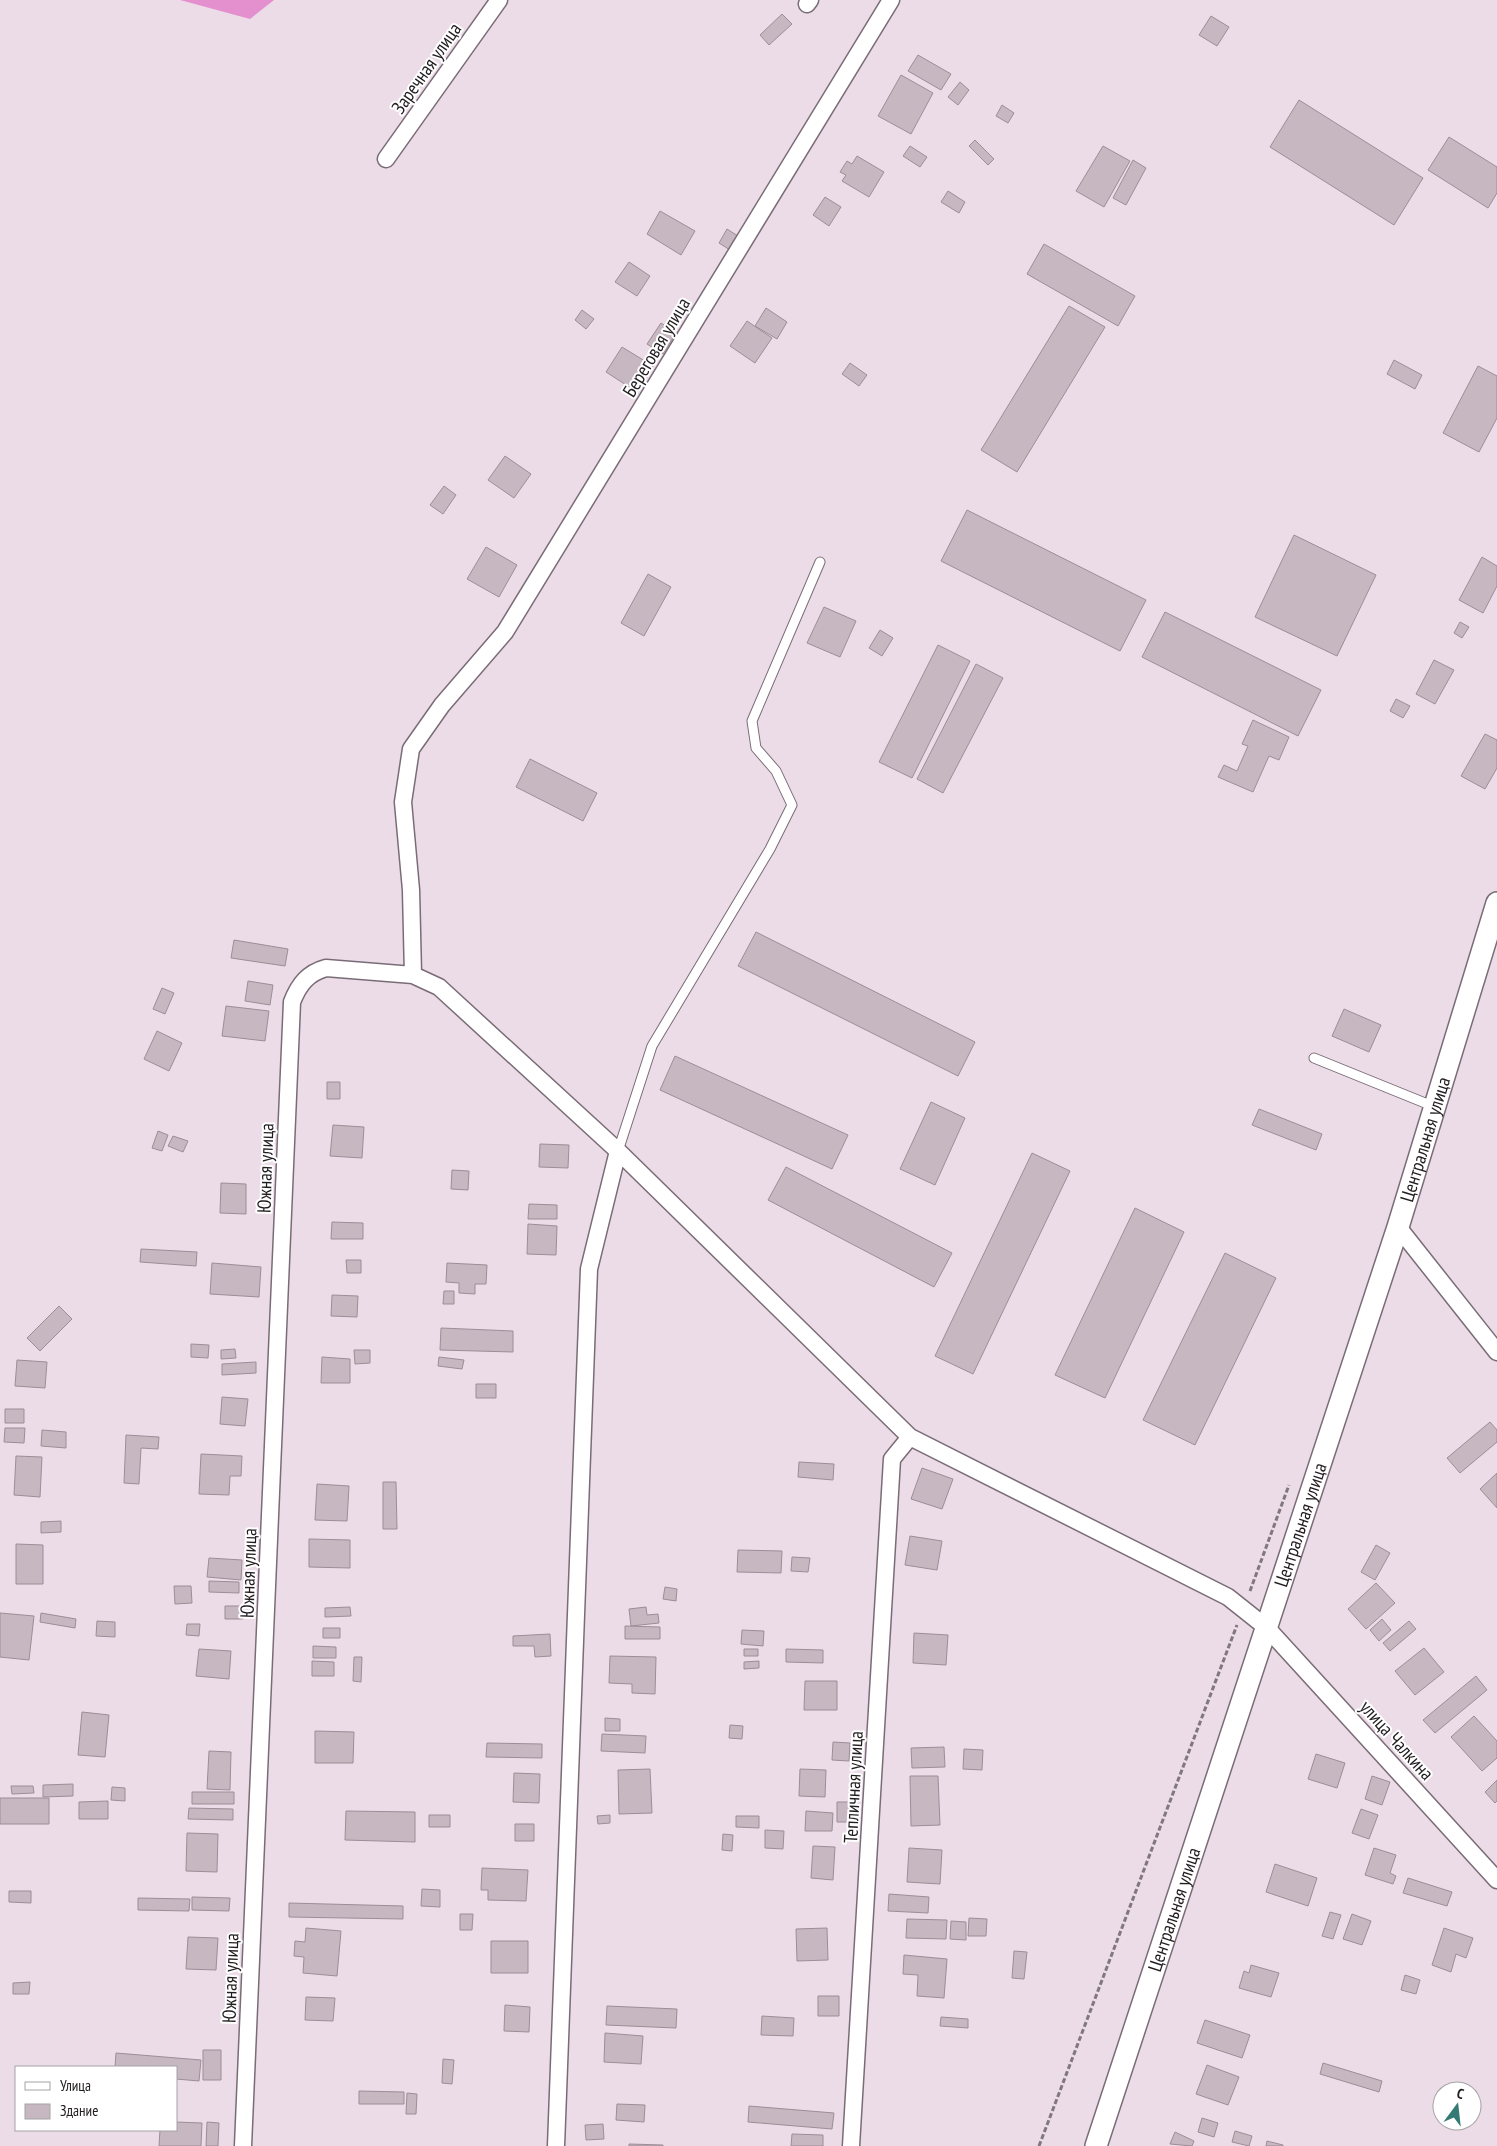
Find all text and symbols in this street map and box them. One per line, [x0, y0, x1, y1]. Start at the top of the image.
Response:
street label: Заречная улица [386, 18, 466, 118]
street label: Береговая улица [617, 293, 695, 401]
street label: Центральная улица [1394, 1074, 1455, 1205]
street label: Южная улица [251, 1123, 279, 1213]
street label: Центральная улица [1269, 1460, 1332, 1590]
street label: Южная улица [234, 1528, 262, 1618]
street label: улица Чалкина [1355, 1695, 1439, 1785]
street label: Тепличная улица [838, 1730, 868, 1844]
street label: Центральная улица [1142, 1844, 1205, 1975]
street label: Южная улица [216, 1933, 244, 2023]
legend [15, 2066, 178, 2131]
text: Улица [60, 2076, 91, 2095]
north arrow [1432, 2081, 1482, 2131]
text: С [1455, 2084, 1466, 2103]
text: Здание [60, 2101, 98, 2120]

